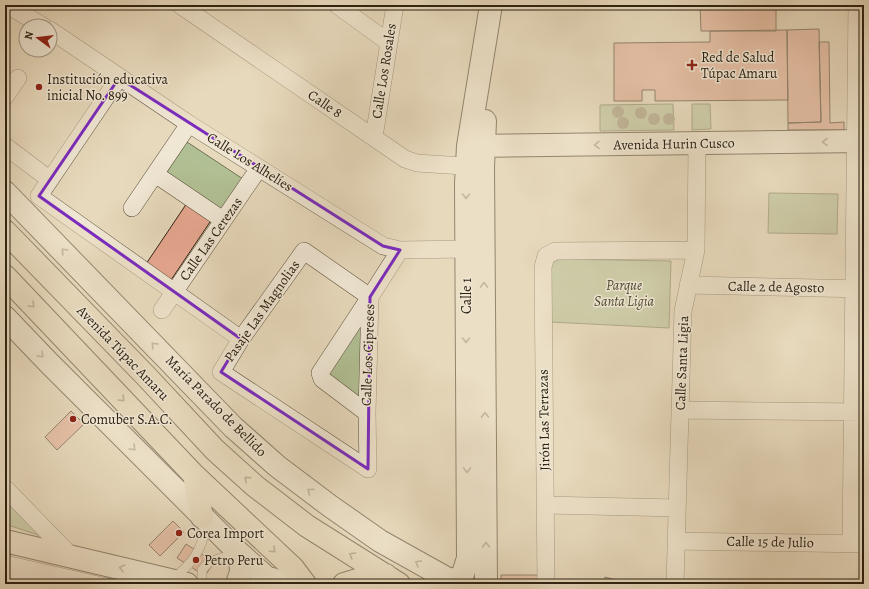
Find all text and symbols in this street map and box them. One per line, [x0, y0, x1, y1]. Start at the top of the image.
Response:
north arrow [18, 18, 58, 58]
street label: Calle Los Rosales [367, 22, 401, 120]
text: N [21, 30, 37, 41]
place label: Red de Salud Túpac Amaru [701, 48, 778, 83]
marker: Red de Salud Túpac Amaru [686, 59, 698, 71]
place label: Institución educativa inicial No. 899 [47, 70, 169, 105]
marker: Institución educativa inicial No. 899 [34, 82, 44, 92]
street label: Calle 8 [304, 86, 346, 123]
street label: Calle Los Alhelíes [203, 128, 297, 196]
street label: Avenida Hurin Cusco [612, 133, 735, 155]
one-way arrow [822, 138, 828, 146]
one-way arrow [594, 141, 600, 149]
street label: Calle Las Cerezas [175, 193, 247, 285]
one-way arrow [462, 193, 470, 199]
one-way arrow [61, 248, 69, 256]
street label: Pasaje Las Magnolias [220, 256, 304, 366]
park label: Parque Santa Ligia [594, 276, 654, 311]
street label: Calle 2 de Agosto [728, 277, 824, 297]
street label: Calle 1 [457, 278, 476, 314]
one-way arrow [480, 282, 488, 288]
one-way arrow [27, 300, 35, 308]
street label: Avenida Túpac Amaru [72, 301, 174, 405]
street label: Calle Los Cipreses [357, 303, 379, 407]
street label: Calle Santa Ligia [671, 315, 693, 411]
one-way arrow [462, 337, 470, 343]
one-way arrow [152, 342, 159, 350]
one-way arrow [36, 350, 44, 358]
street label: María Parado de Bellido [161, 351, 271, 461]
street label: Jirón Las Terrazas [534, 369, 554, 471]
one-way arrow [117, 394, 124, 402]
place label: Comuber S.A.C. [81, 410, 173, 429]
one-way arrow [481, 412, 489, 418]
marker: Comuber S.A.C. [68, 414, 78, 424]
one-way arrow [128, 443, 136, 451]
one-way arrow [463, 467, 471, 473]
one-way arrow [244, 476, 252, 484]
one-way arrow [307, 489, 314, 496]
place label: Corea Import [187, 524, 265, 543]
marker: Corea Import [174, 528, 184, 538]
street label: Calle 15 de Julio [726, 532, 814, 552]
one-way arrow [482, 542, 490, 548]
one-way arrow [268, 545, 275, 552]
place label: Petro Peru [204, 551, 264, 570]
one-way arrow [349, 552, 356, 560]
marker: Petro Peru [191, 555, 201, 565]
one-way arrow [415, 560, 422, 567]
one-way arrow [118, 564, 125, 573]

